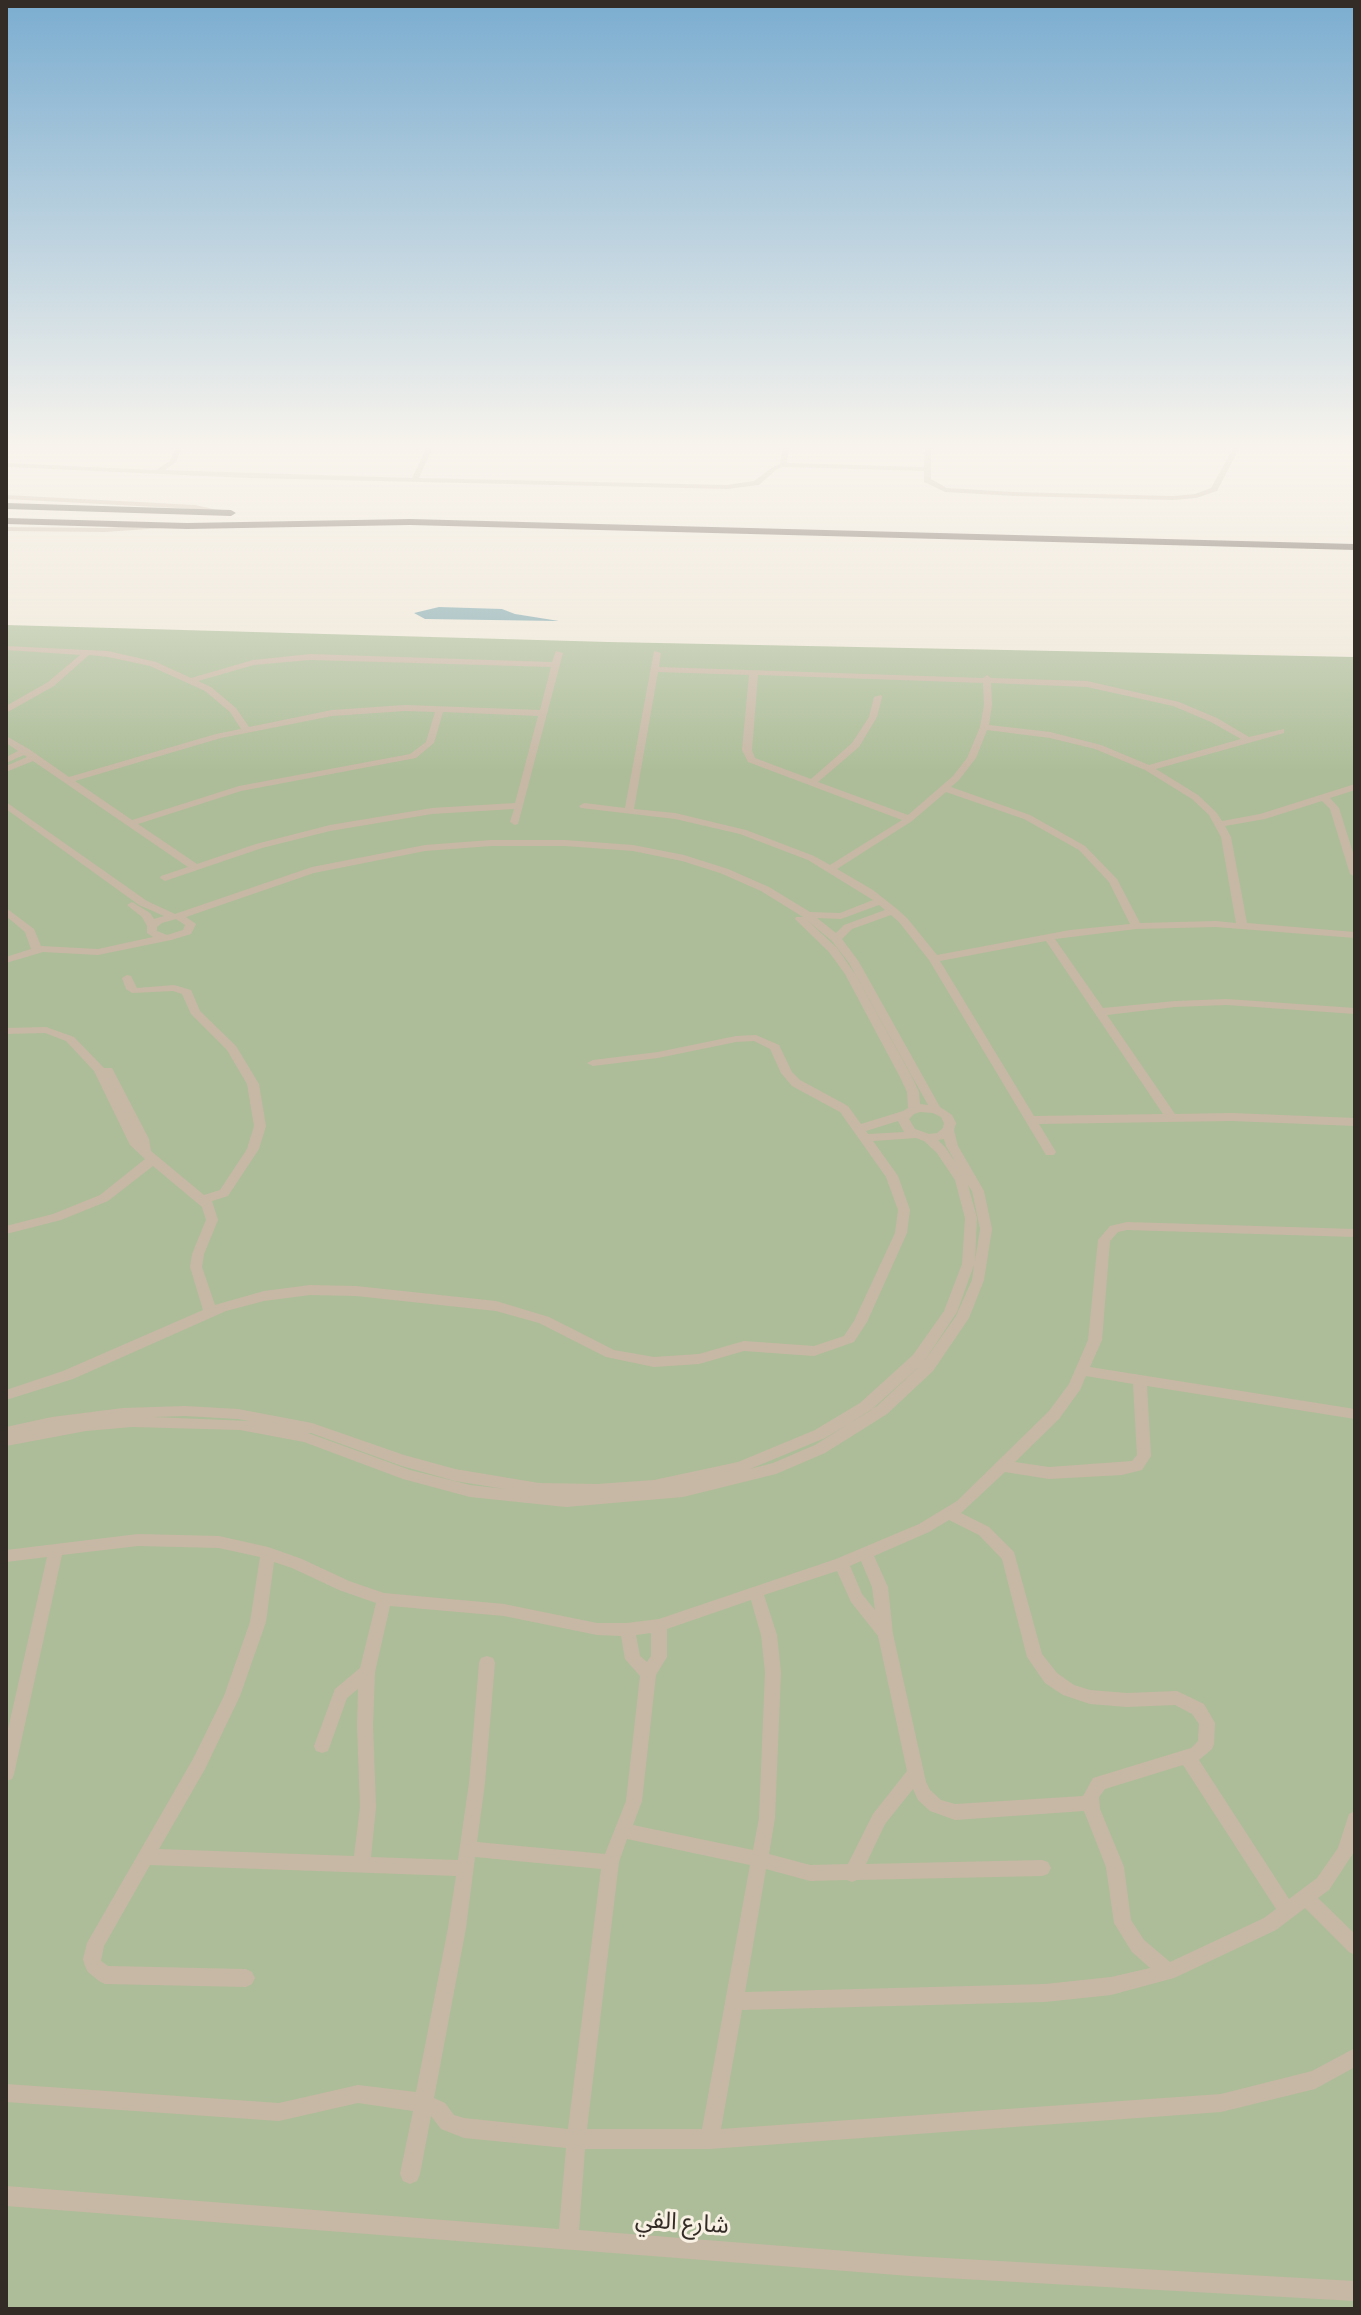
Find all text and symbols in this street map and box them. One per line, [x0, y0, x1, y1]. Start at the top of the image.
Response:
street label: شارع الفي [634, 2205, 730, 2241]

